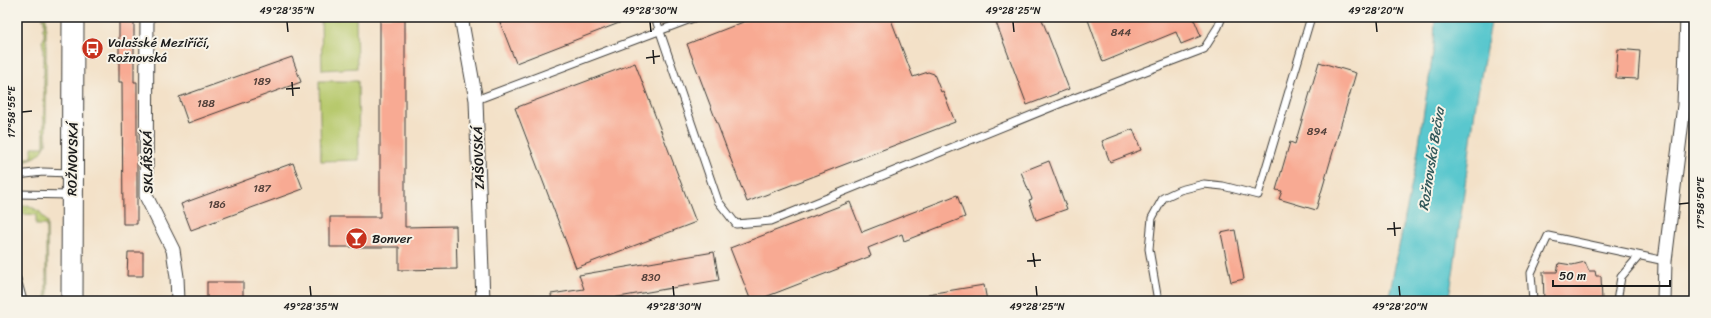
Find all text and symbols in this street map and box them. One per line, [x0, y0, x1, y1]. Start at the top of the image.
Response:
text: 49°28'35"N [260, 2, 315, 20]
text: 49°28'30"N [622, 2, 678, 20]
text: 49°28'25"N [985, 2, 1041, 20]
text: 49°28'20"N [1348, 2, 1404, 20]
house number: 844 [1111, 23, 1131, 42]
place label: Valašské Meziříčí, Rožnovská [108, 31, 210, 69]
bus stop icon: Valašské Meziříčí, Rožnovská [79, 36, 105, 62]
house number: 189 [253, 72, 271, 91]
text: 17°58'55"E [3, 85, 21, 138]
house number: 188 [197, 94, 215, 113]
water label: Rožnovská Bečva [1411, 104, 1452, 212]
street label: ROŽNOVSKÁ [60, 120, 85, 196]
house number: 894 [1307, 122, 1327, 141]
street label: ZAŠOVSKÁ [466, 125, 491, 190]
street label: SKLÁŘSKÁ [135, 129, 160, 194]
text: 17°58'50"E [1692, 175, 1710, 229]
house number: 187 [253, 179, 272, 198]
house number: 186 [208, 195, 226, 214]
bar icon: Bonver [344, 225, 370, 251]
place label: Bonver [372, 227, 413, 250]
scale bar [1553, 262, 1670, 288]
text: 50 m [1559, 265, 1586, 287]
house number: 830 [641, 268, 661, 287]
text: 49°28'35"N [284, 298, 339, 316]
text: 49°28'30"N [646, 298, 702, 316]
text: 49°28'25"N [1009, 298, 1065, 316]
text: 49°28'20"N [1372, 298, 1428, 316]

